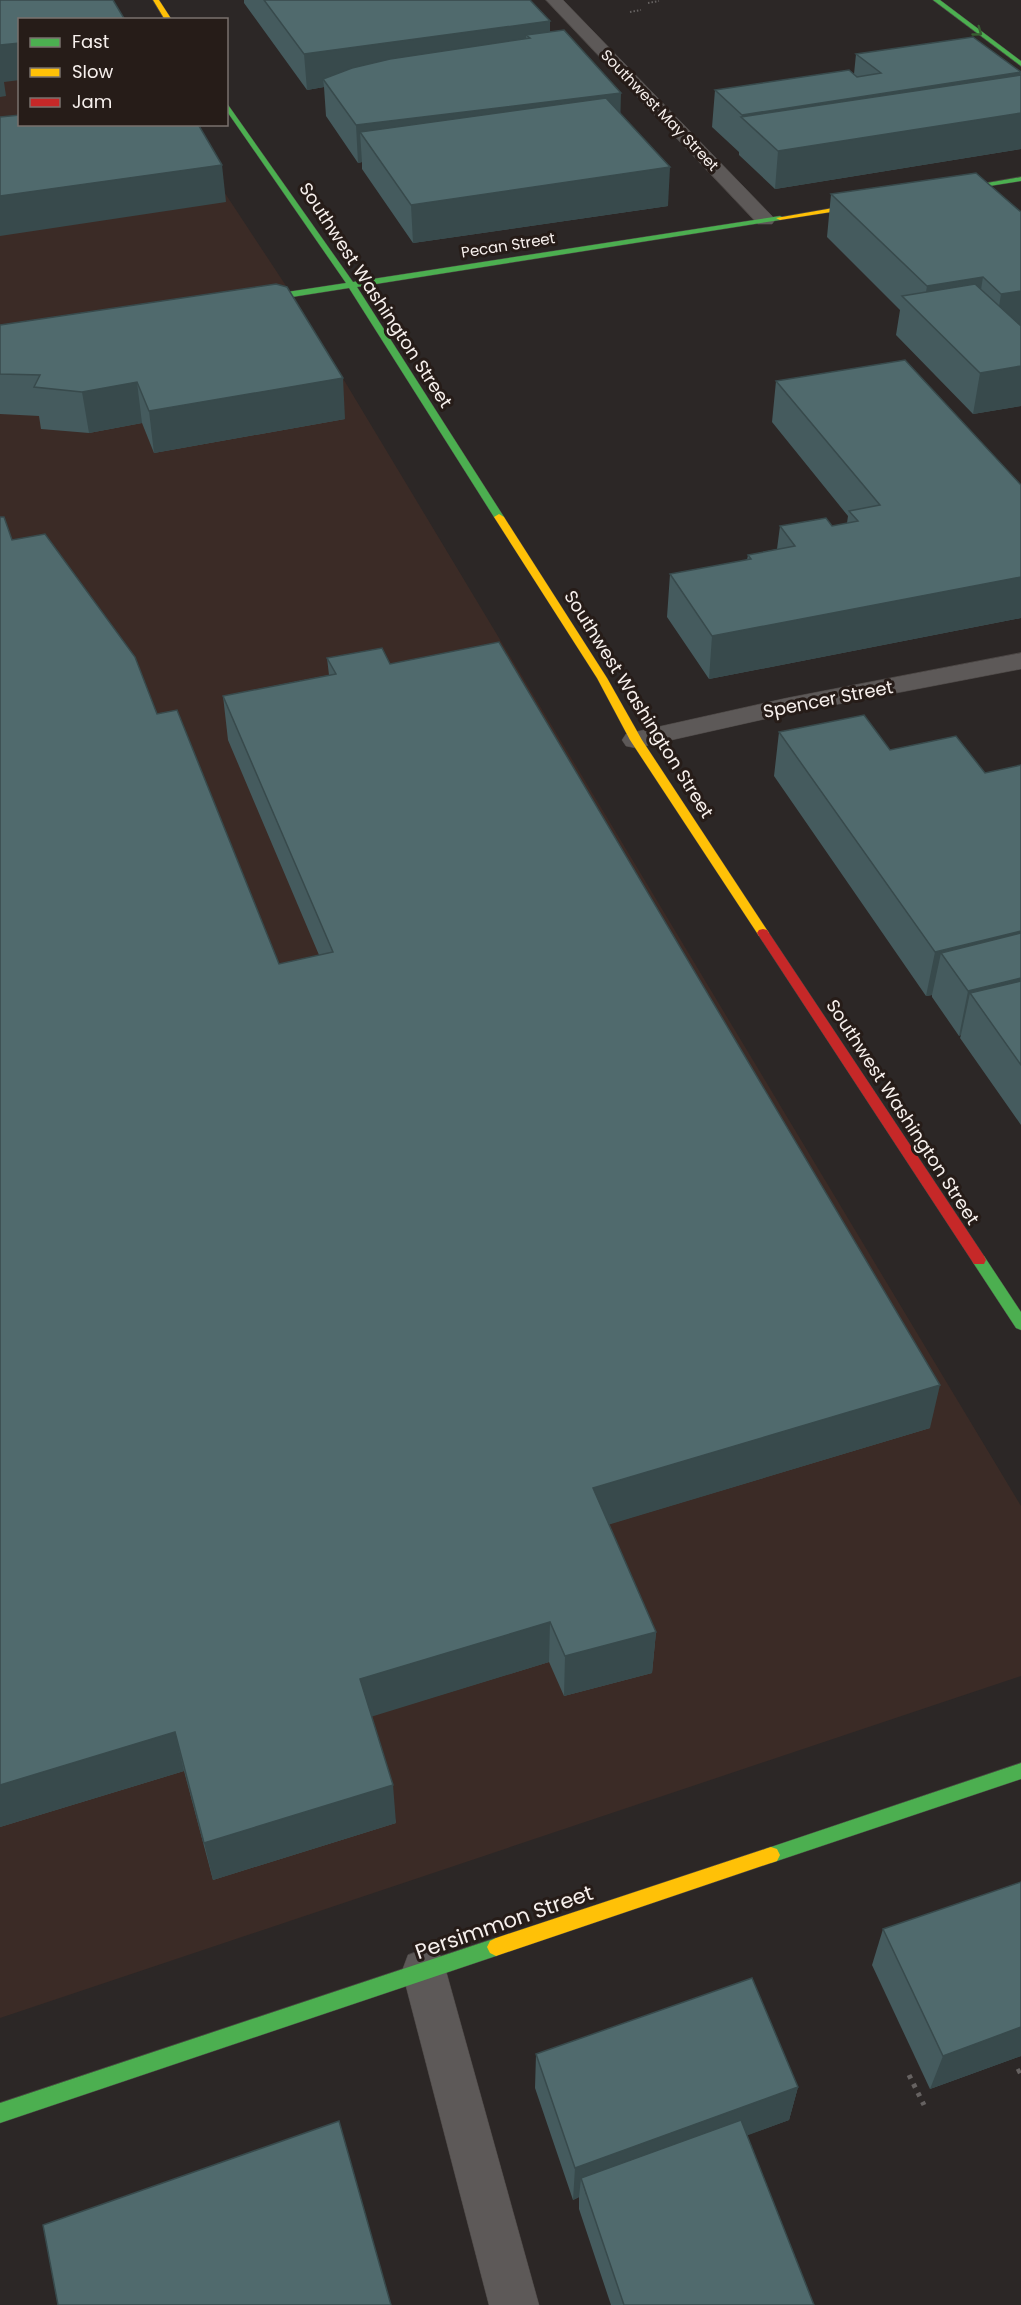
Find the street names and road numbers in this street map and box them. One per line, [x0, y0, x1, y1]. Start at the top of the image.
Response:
street label: Southwest May Street [596, 45, 724, 175]
street label: Southwest Washington Street [294, 177, 458, 413]
street label: Pecan Street [460, 227, 556, 263]
street label: Southwest Washington Street [558, 585, 720, 823]
street label: Spencer Street [761, 674, 895, 724]
street label: Southwest Washington Street [821, 994, 985, 1230]
street label: Persimmon Street [411, 1878, 597, 1966]

